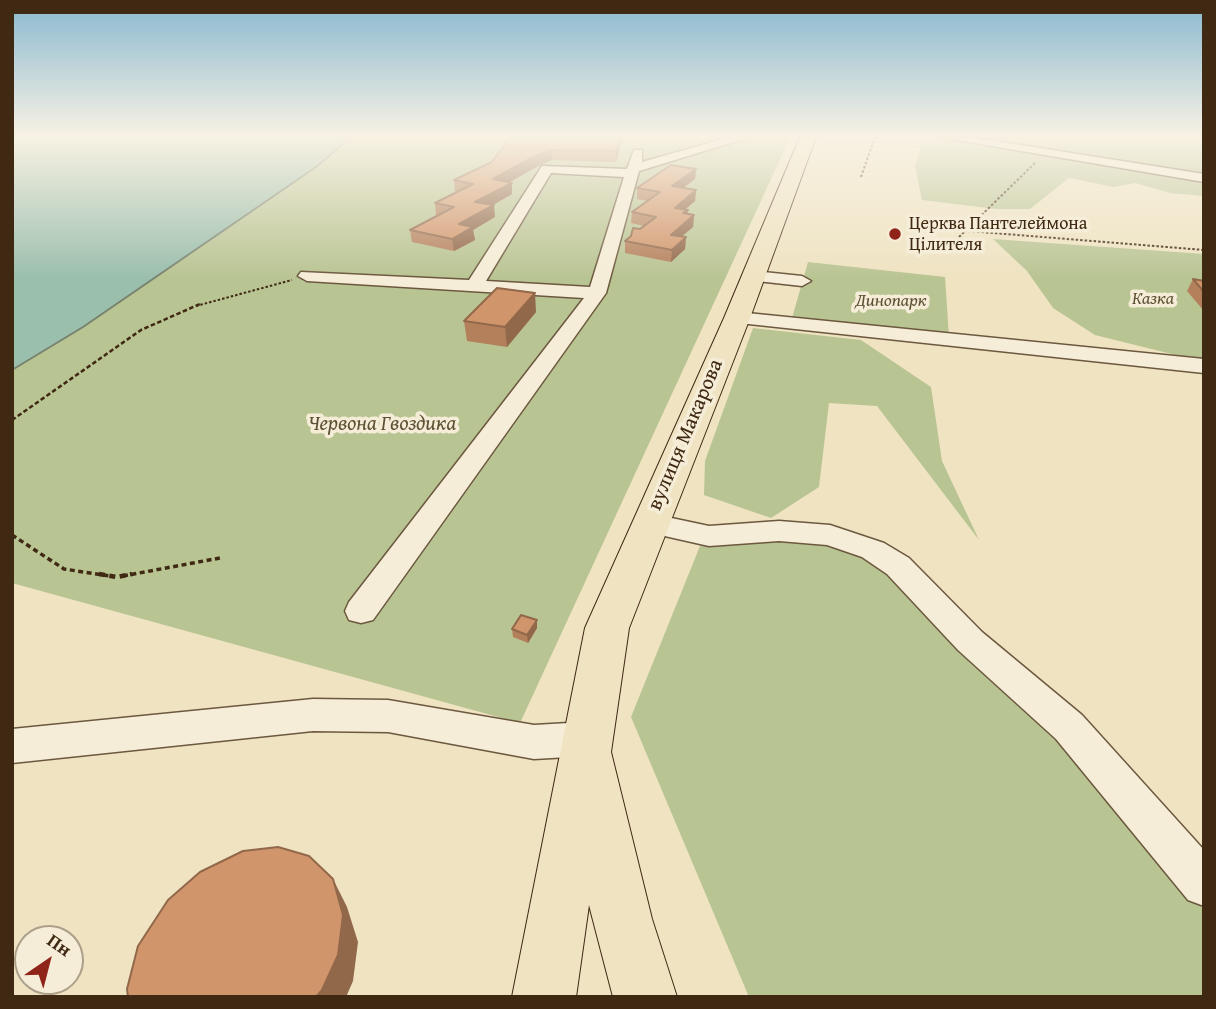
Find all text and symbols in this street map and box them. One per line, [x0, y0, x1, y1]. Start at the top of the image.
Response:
place label: Церква Пантелеймона Цілителя [909, 213, 1087, 256]
marker: Церква Пантелеймона Цілителя [887, 226, 903, 242]
park label: Казка [1132, 288, 1174, 310]
park label: Динопарк [855, 290, 927, 312]
street label: вулиця Макарова [643, 356, 729, 514]
park label: Червона Гвоздика [308, 412, 456, 438]
north arrow [14, 925, 84, 995]
text: Пн [42, 926, 78, 963]

